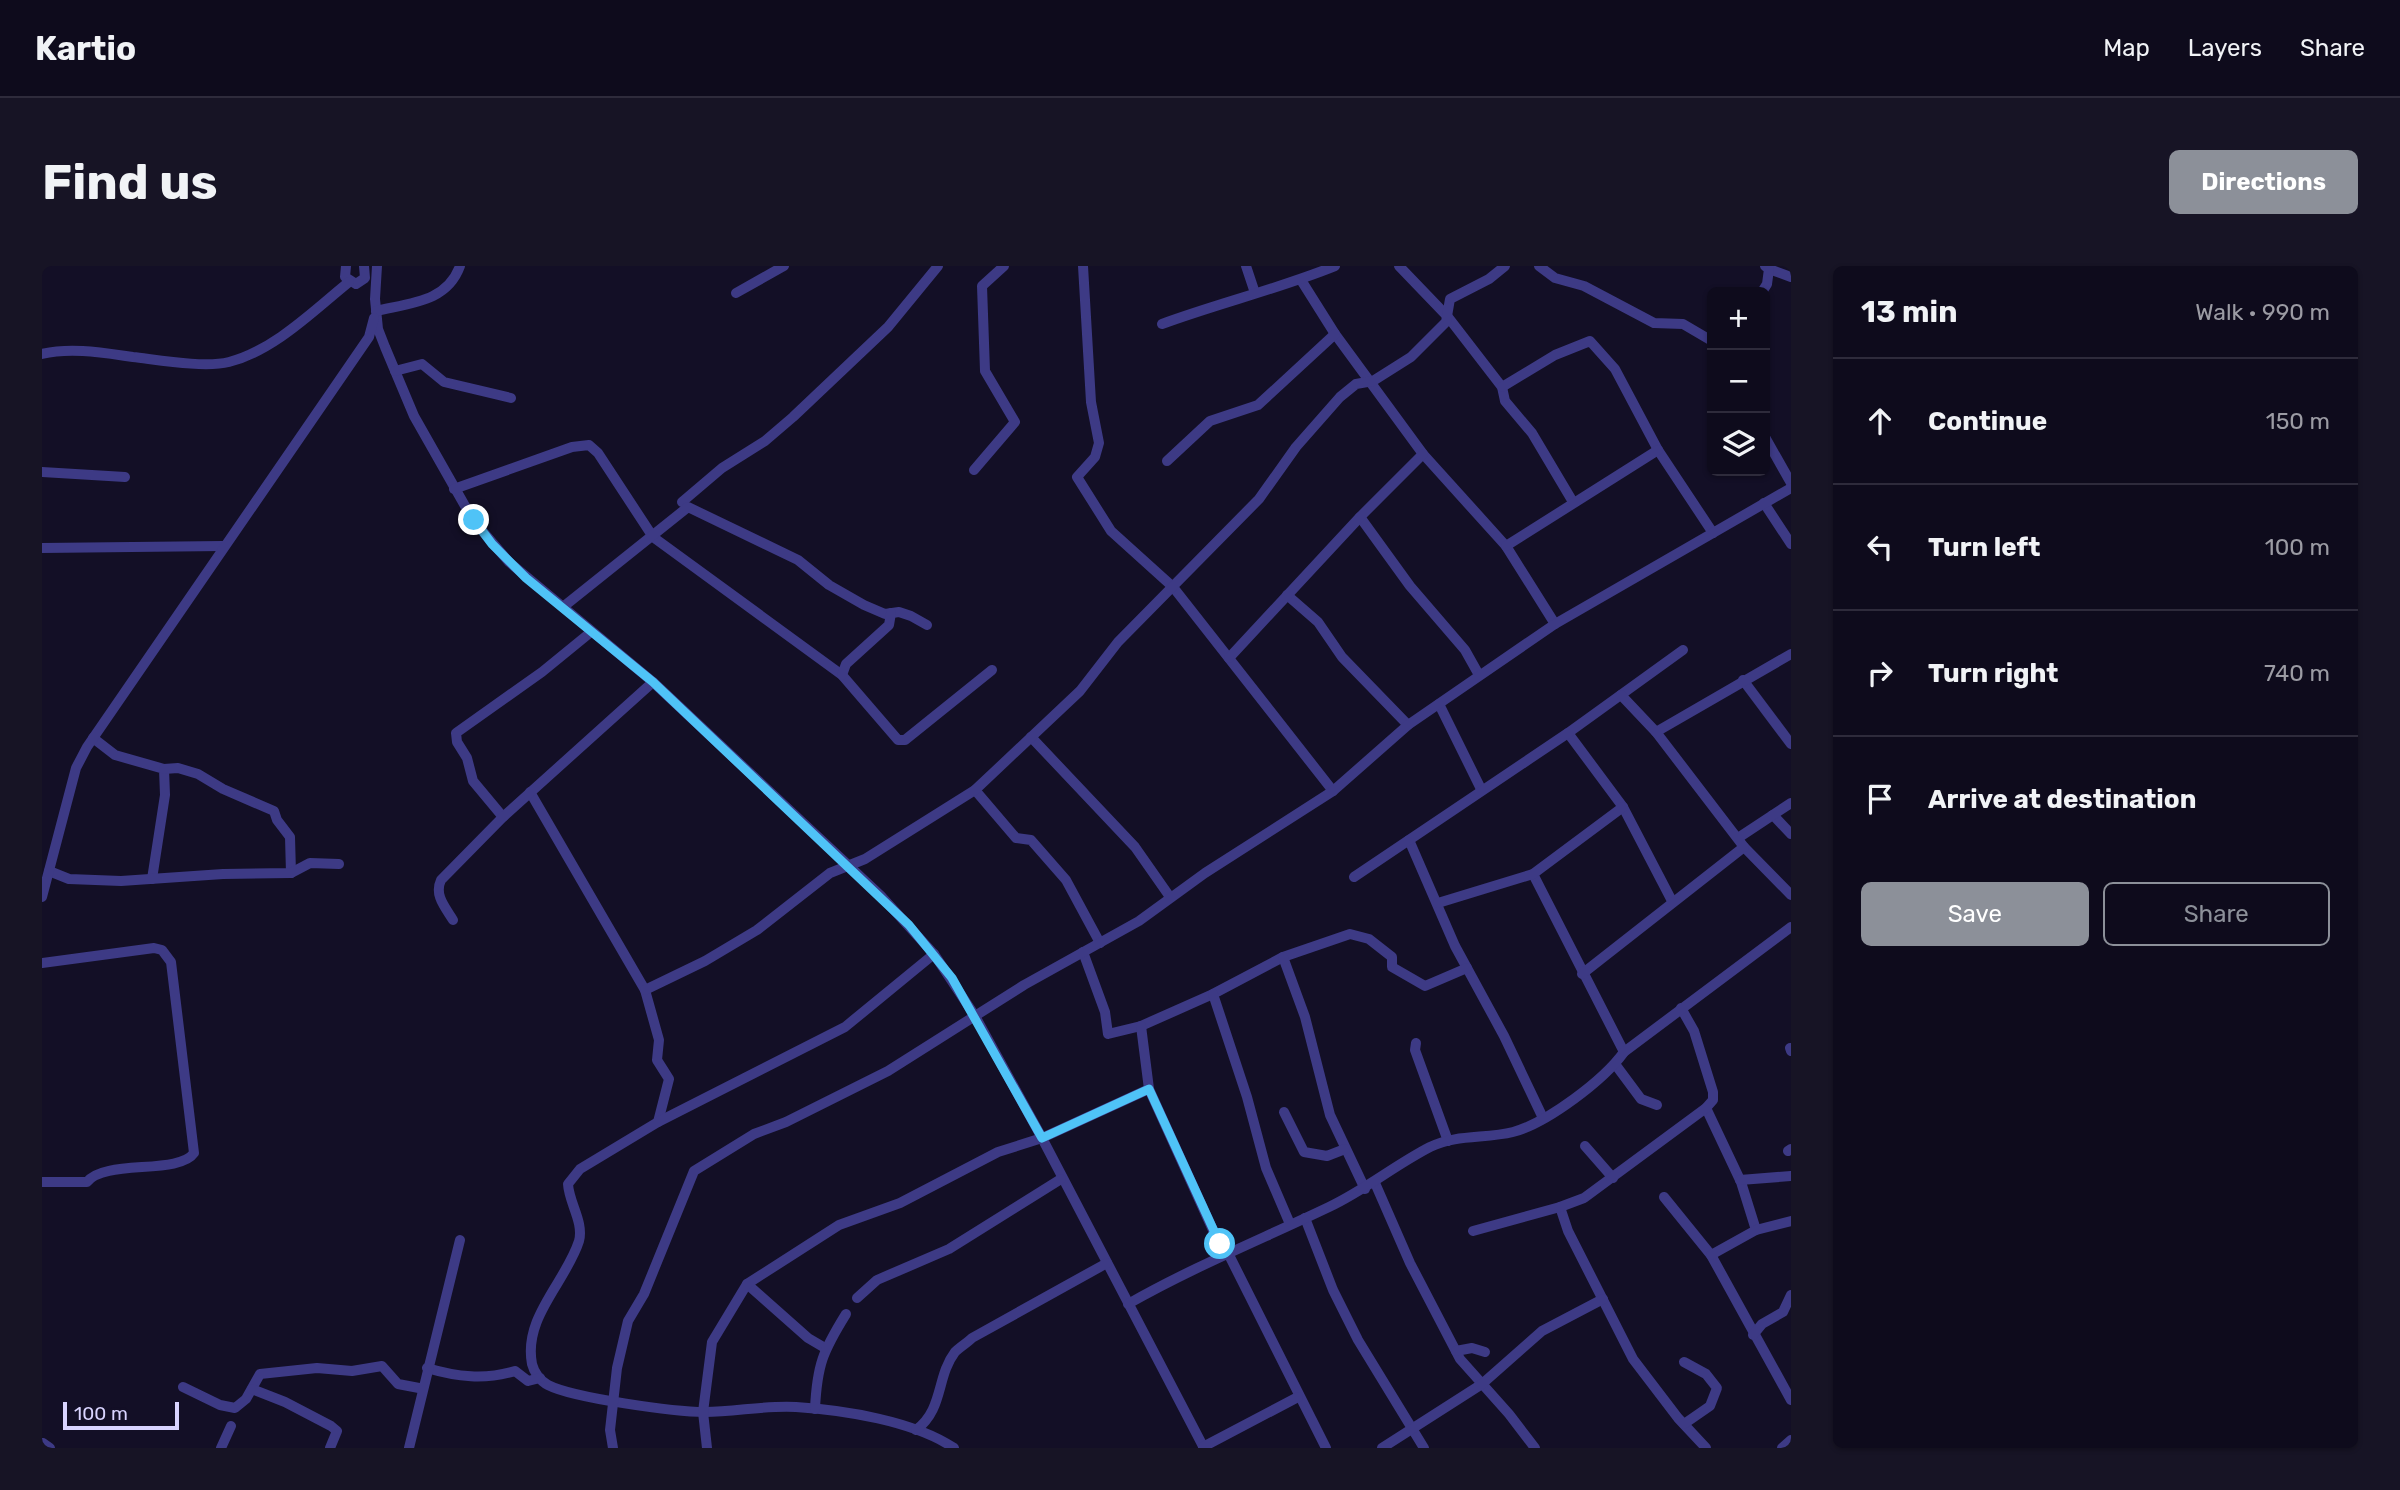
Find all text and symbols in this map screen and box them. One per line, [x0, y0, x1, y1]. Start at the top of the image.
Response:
text: Kartio [35, 29, 136, 68]
text: Map [2103, 34, 2150, 62]
text: Layers [2188, 34, 2262, 62]
text: Share [2300, 34, 2365, 62]
button: Directions [2169, 150, 2358, 214]
text: Find us [42, 153, 218, 211]
map controls [1707, 287, 1770, 476]
button: + [1707, 287, 1770, 350]
text: 13 min [1861, 294, 1957, 330]
text: Walk · 990 m [2195, 298, 2330, 326]
button: − [1707, 350, 1770, 413]
icon: ahead [1861, 402, 1899, 440]
text: Continue [1928, 406, 2047, 437]
text: 150 m [2266, 407, 2330, 435]
button: layers [1707, 413, 1770, 476]
route end [458, 504, 489, 535]
icon: left [1861, 528, 1899, 566]
text: Turn left [1928, 532, 2040, 563]
text: 100 m [2265, 533, 2330, 561]
icon: right [1861, 654, 1899, 692]
text: Turn right [1928, 658, 2058, 689]
text: 740 m [2264, 659, 2330, 687]
icon: arrive [1861, 780, 1899, 818]
text: Arrive at destination [1928, 784, 2196, 815]
button: Save [1861, 882, 2089, 946]
button: Share [2103, 882, 2330, 946]
route start [1204, 1228, 1235, 1259]
scale bar [63, 1399, 178, 1431]
text: 100 m [74, 1402, 128, 1425]

